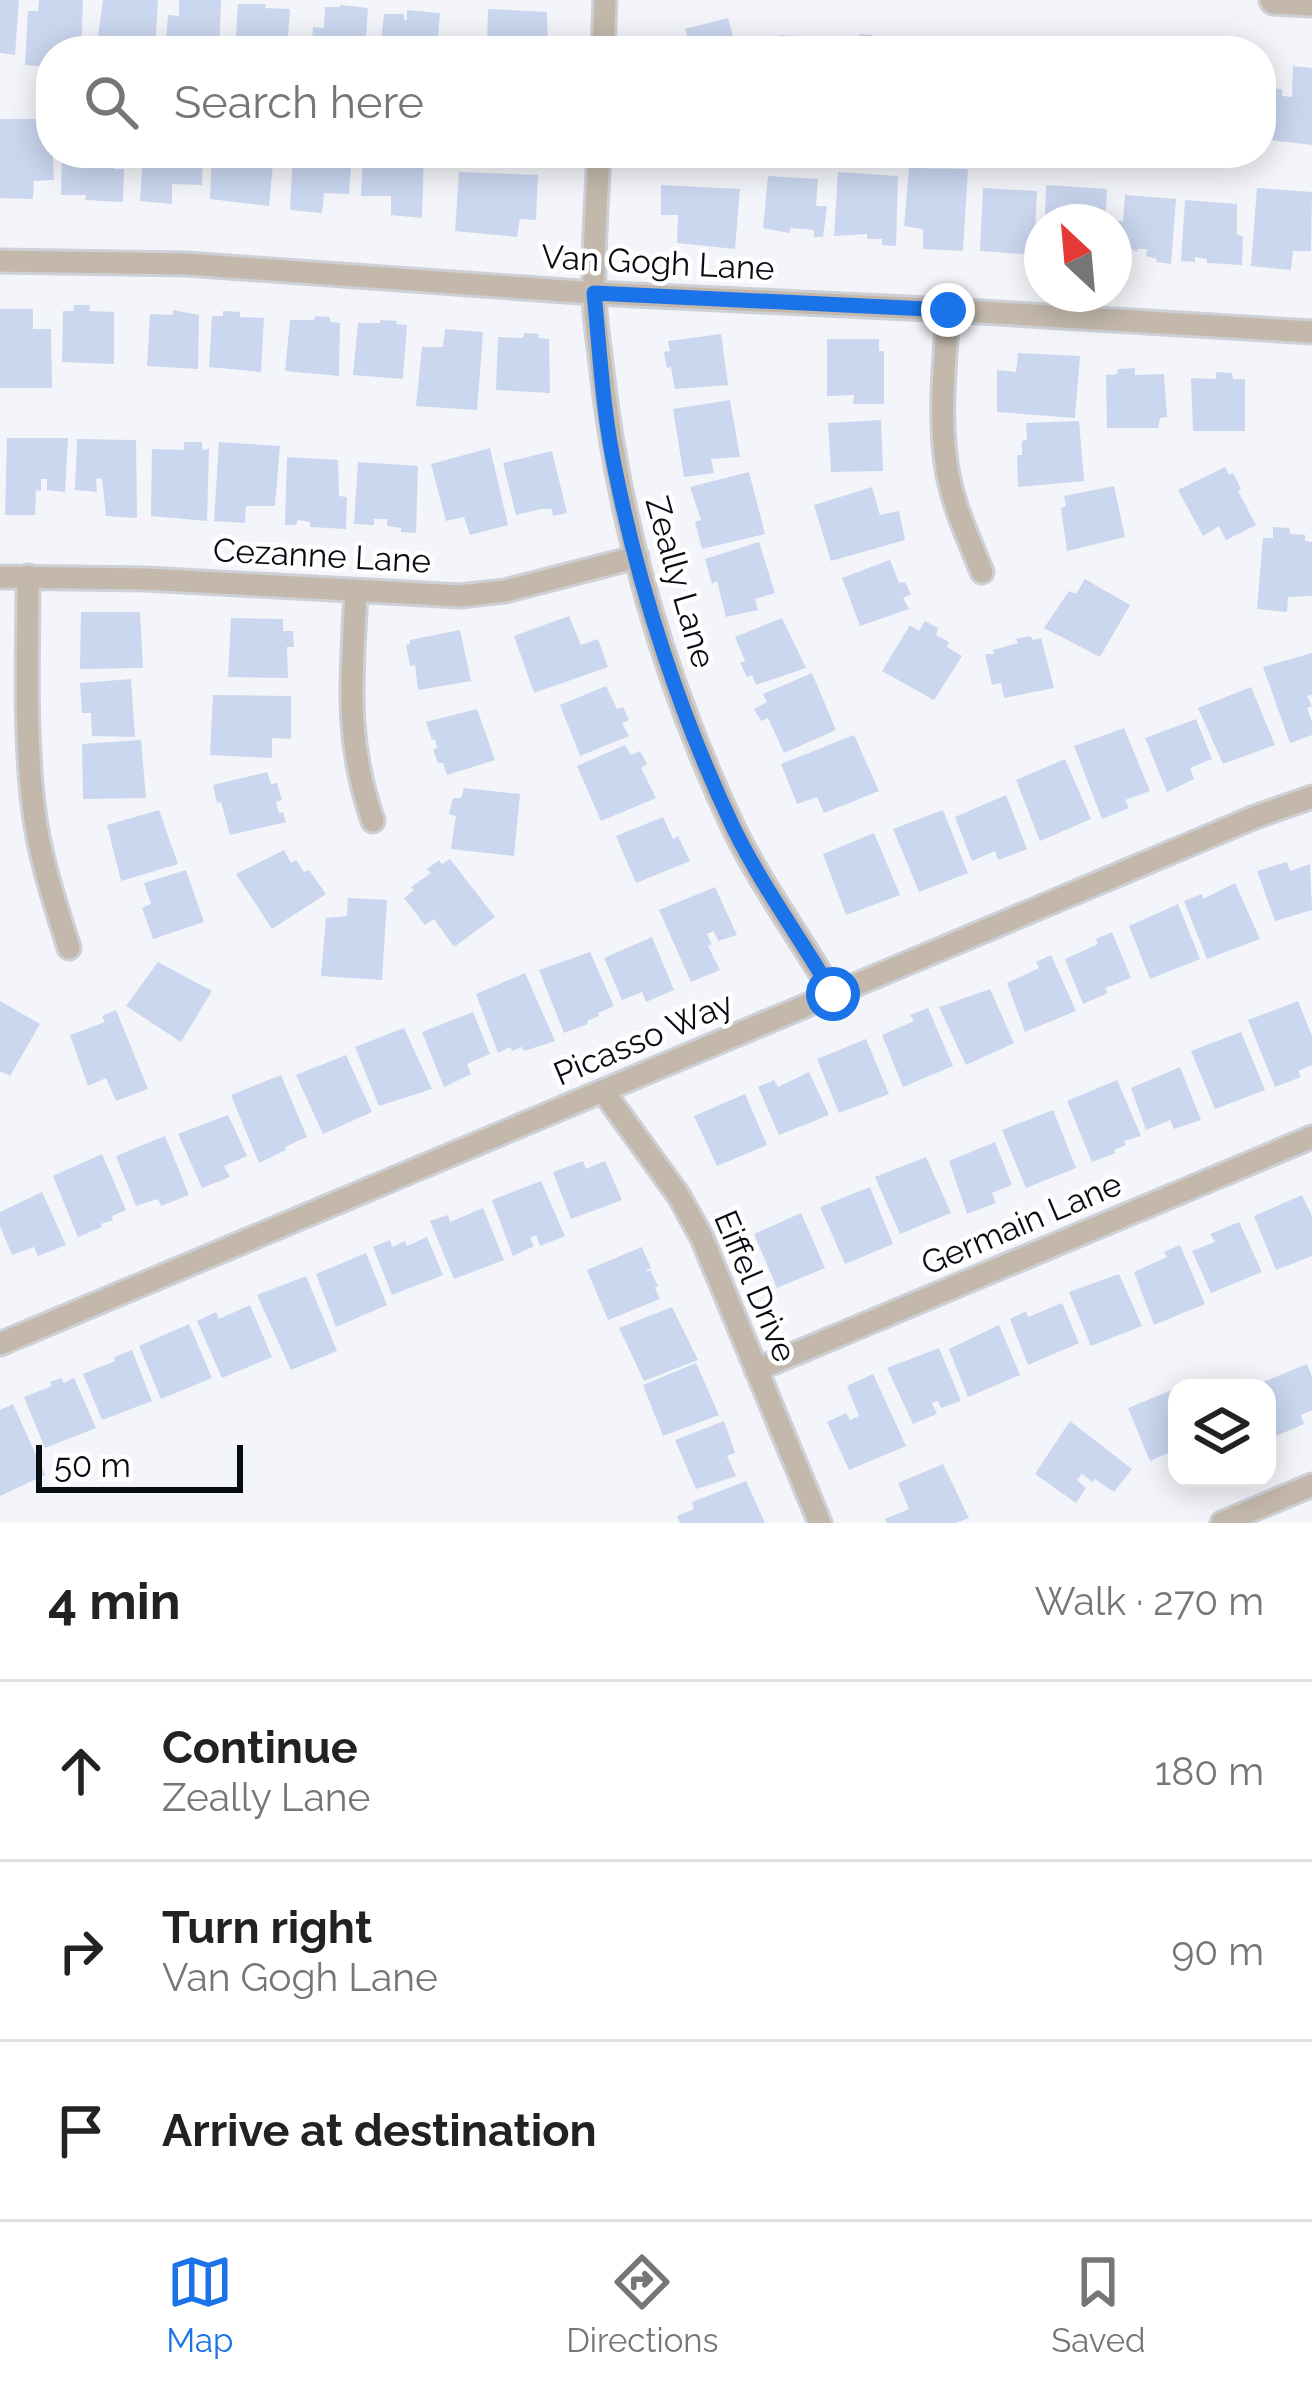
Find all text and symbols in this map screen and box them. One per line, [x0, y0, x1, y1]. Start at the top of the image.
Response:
search box [36, 36, 1276, 168]
icon: search [78, 69, 144, 135]
text: Search here [174, 76, 424, 129]
north arrow [1024, 204, 1132, 312]
street label: Van Gogh Lane [540, 237, 776, 288]
route end [921, 283, 975, 337]
street label: Zeally Lane [637, 492, 724, 672]
street label: Cezanne Lane [212, 530, 432, 581]
route start [806, 967, 860, 1021]
street label: Picasso Way [548, 983, 739, 1094]
street label: Germain Lane [915, 1164, 1127, 1283]
street label: Eiffel Drive [706, 1205, 805, 1368]
map controls [1168, 1379, 1276, 1487]
button: layers [1168, 1379, 1276, 1487]
scale bar [36, 1439, 243, 1492]
text: 50 m [54, 1446, 131, 1485]
text: 4 min [48, 1571, 181, 1631]
text: Walk · 270 m [1035, 1578, 1264, 1624]
text: Continue [162, 1721, 358, 1774]
icon: ahead [48, 1738, 114, 1804]
text: 180 m [1155, 1748, 1264, 1794]
text: Zeally Lane [162, 1774, 370, 1820]
text: Turn right [162, 1901, 372, 1954]
icon: right [48, 1918, 114, 1984]
text: 90 m [1171, 1928, 1264, 1974]
text: Van Gogh Lane [162, 1954, 438, 2000]
icon: arrive [48, 2098, 114, 2164]
text: Arrive at destination [162, 2104, 597, 2157]
tab: Map [166, 2249, 233, 2360]
tab: Directions [566, 2249, 719, 2360]
tab: Saved [1051, 2249, 1146, 2360]

